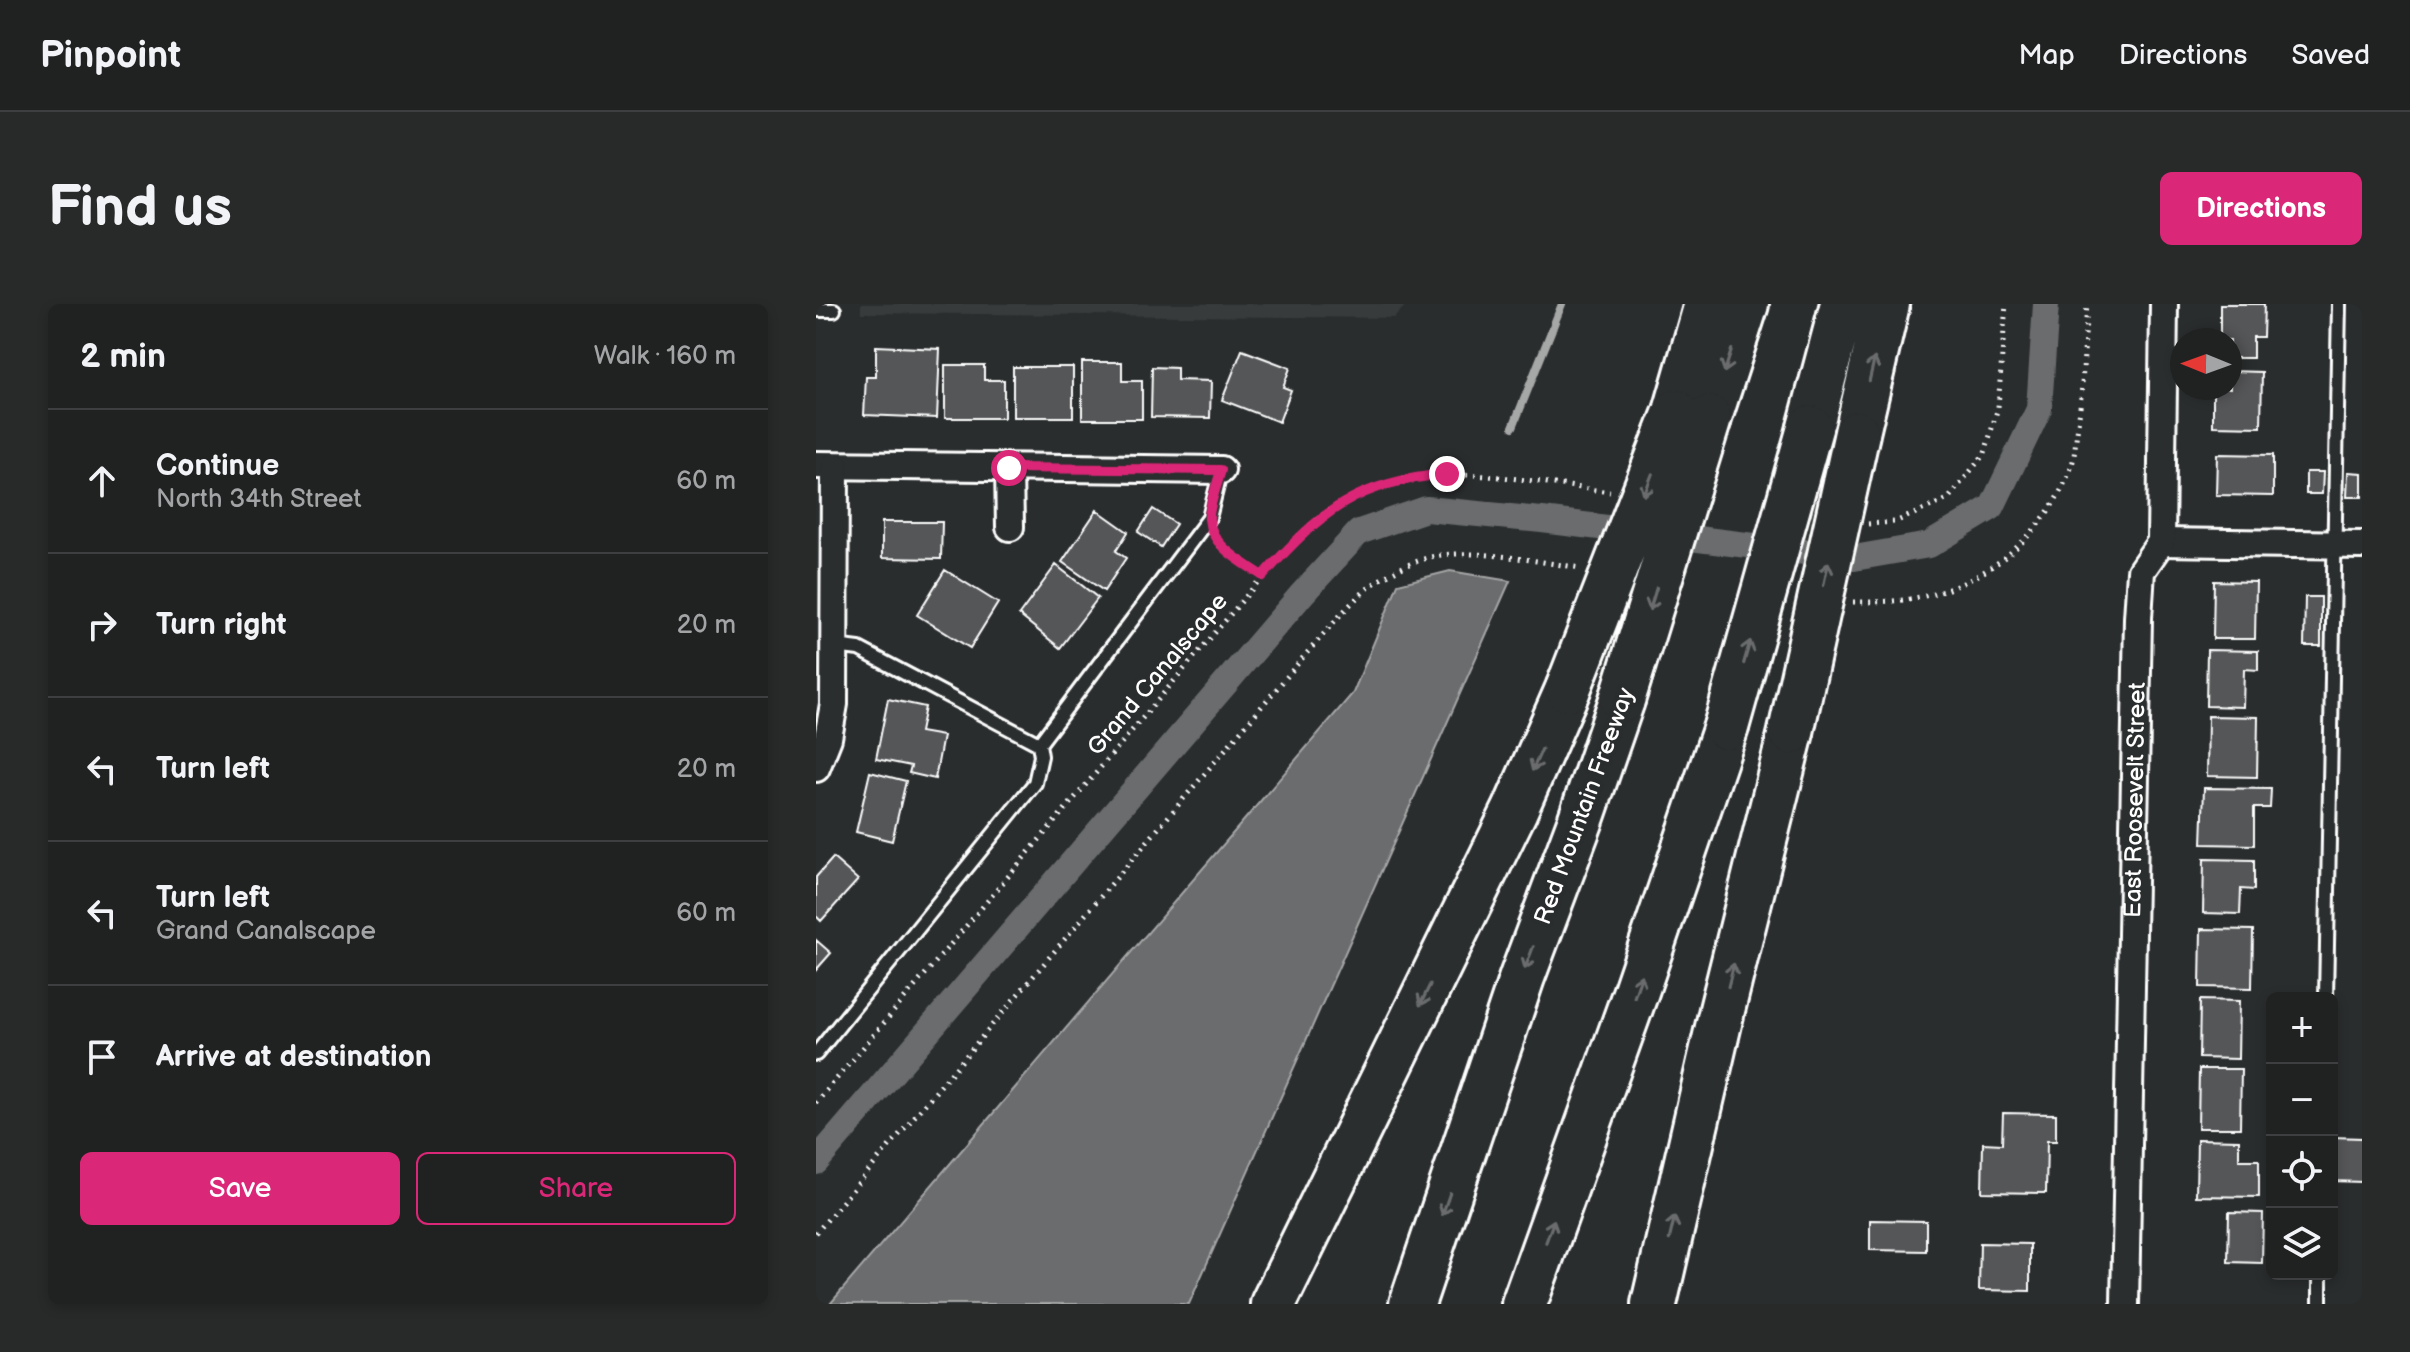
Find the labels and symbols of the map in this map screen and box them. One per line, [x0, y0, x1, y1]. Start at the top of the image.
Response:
north arrow [2170, 328, 2242, 400]
one-way arrow [1719, 348, 1734, 373]
one-way arrow [1865, 356, 1880, 382]
route start [991, 450, 1027, 486]
route end [1429, 456, 1465, 492]
one-way arrow [1640, 472, 1654, 497]
one-way arrow [1819, 561, 1834, 587]
one-way arrow [1645, 586, 1660, 612]
street label: Grand Canalscape [1081, 587, 1234, 761]
one-way arrow [1740, 639, 1755, 665]
street label: East Roosevelt Street [2118, 681, 2152, 918]
street label: Red Mountain Freeway [1528, 684, 1641, 928]
one-way arrow [1528, 748, 1543, 772]
one-way arrow [1521, 945, 1535, 970]
one-way arrow [1724, 962, 1739, 988]
one-way arrow [1632, 974, 1647, 999]
one-way arrow [1417, 983, 1432, 1007]
one-way arrow [1437, 1192, 1452, 1217]
one-way arrow [1665, 1216, 1680, 1241]
one-way arrow [1544, 1218, 1559, 1243]

